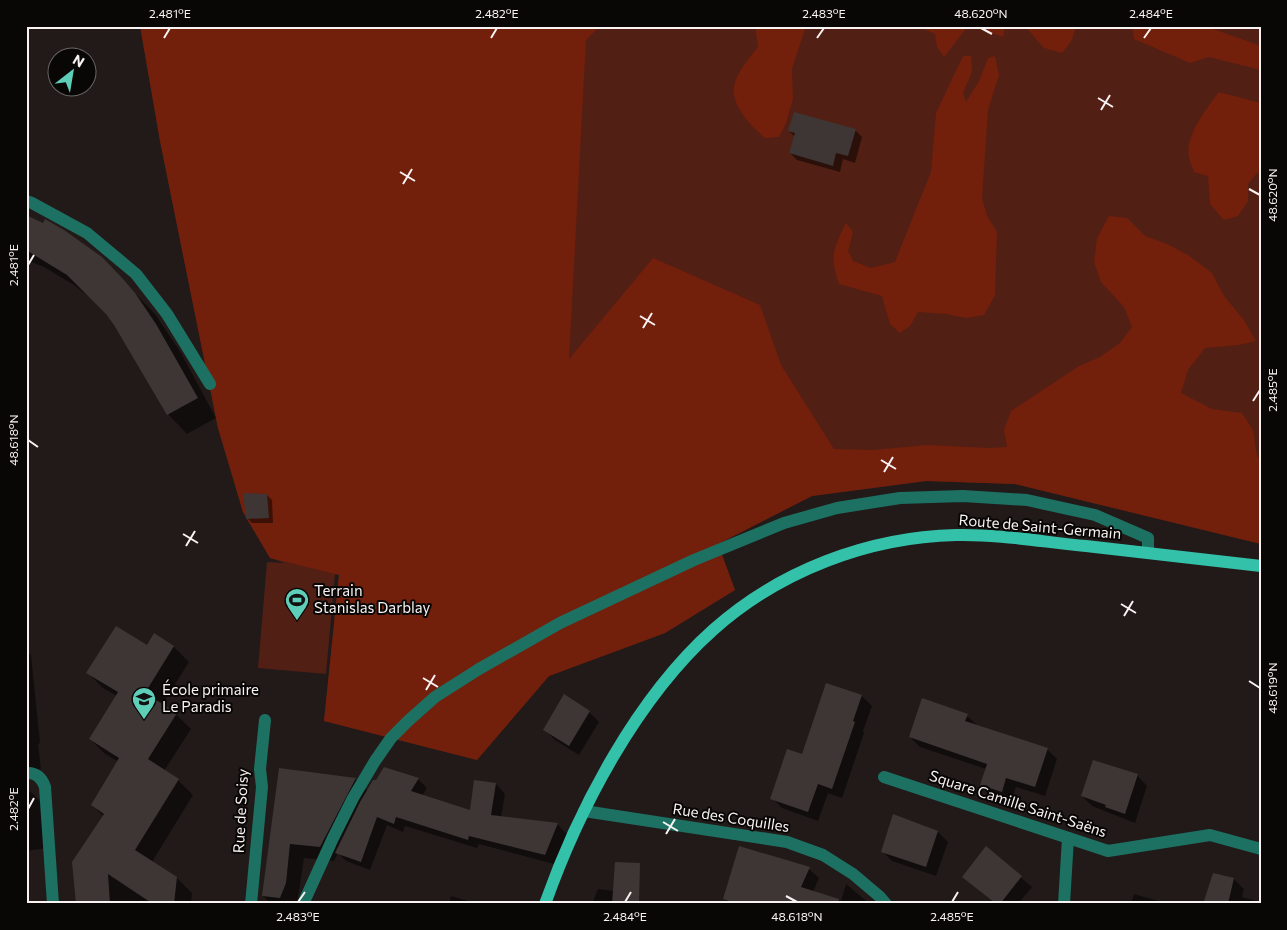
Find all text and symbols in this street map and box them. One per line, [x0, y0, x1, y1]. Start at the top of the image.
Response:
text: 2.481°E [149, 6, 191, 20]
text: 2.482°E [475, 6, 519, 20]
text: 2.483°E [802, 6, 846, 20]
text: 48.620°N [954, 6, 1008, 20]
text: 2.484°E [1129, 6, 1173, 20]
north arrow [48, 48, 98, 98]
text: N [70, 50, 88, 70]
text: 48.620°N [1265, 168, 1279, 222]
text: 2.481°E [6, 244, 20, 286]
text: 2.485°E [1265, 368, 1279, 412]
text: 48.618°N [6, 414, 20, 466]
street label: Route de Saint-Germain [958, 510, 1122, 542]
place label: Terrain Stanislas Darblay [314, 581, 431, 616]
sports icon: Terrain Stanislas Darblay [284, 587, 310, 621]
text: 48.619°N [1265, 662, 1279, 714]
place label: École primaire Le Paradis [162, 679, 259, 715]
school or university icon: École primaire Le Paradis [131, 686, 157, 720]
street label: Square Camille Saint-Saëns [927, 766, 1109, 840]
street label: Rue de Soisy [229, 768, 251, 854]
text: 2.482°E [6, 787, 20, 831]
street label: Rue des Coquilles [671, 799, 791, 835]
text: 2.483°E [276, 909, 320, 923]
text: 2.484°E [603, 909, 647, 923]
text: 48.618°N [771, 909, 823, 923]
text: 2.485°E [930, 909, 974, 923]

